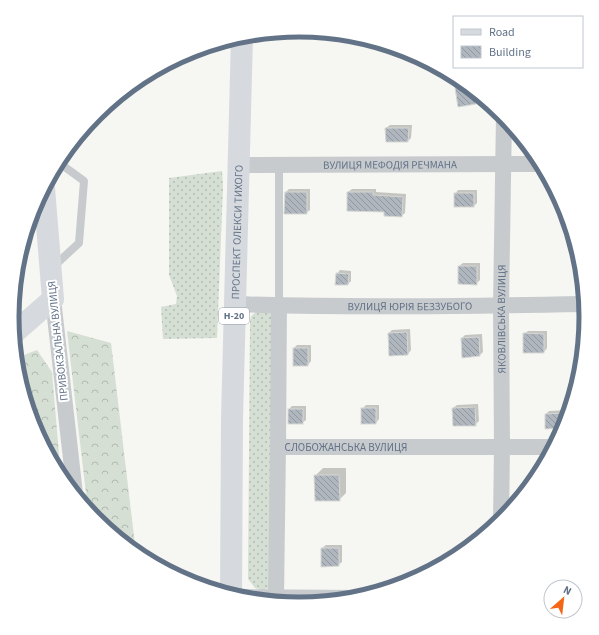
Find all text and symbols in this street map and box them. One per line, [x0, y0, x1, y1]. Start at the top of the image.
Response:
legend [453, 16, 583, 68]
text: Road [489, 24, 515, 41]
text: Building [489, 44, 531, 61]
street label: ВУЛИЦЯ МЕФОДІЯ РЕЧМАНА [323, 157, 457, 172]
street label: ПРОСПЕКТ ОЛЕКСИ ТИХОГО [228, 165, 246, 300]
street label: ЯКОВЛІВСЬКА ВУЛИЦЯ [493, 264, 509, 374]
street label: ПРИВОКЗАЛЬНА ВУЛИЦЯ [44, 280, 72, 402]
street label: ВУЛИЦЯ ЮРІЯ БЕЗЗУБОГО [348, 298, 472, 314]
road number: Н-20 [219, 308, 249, 324]
street label: СЛОБОЖАНСЬКА ВУЛИЦЯ [285, 440, 407, 455]
north arrow [543, 579, 583, 619]
text: N [561, 582, 574, 599]

